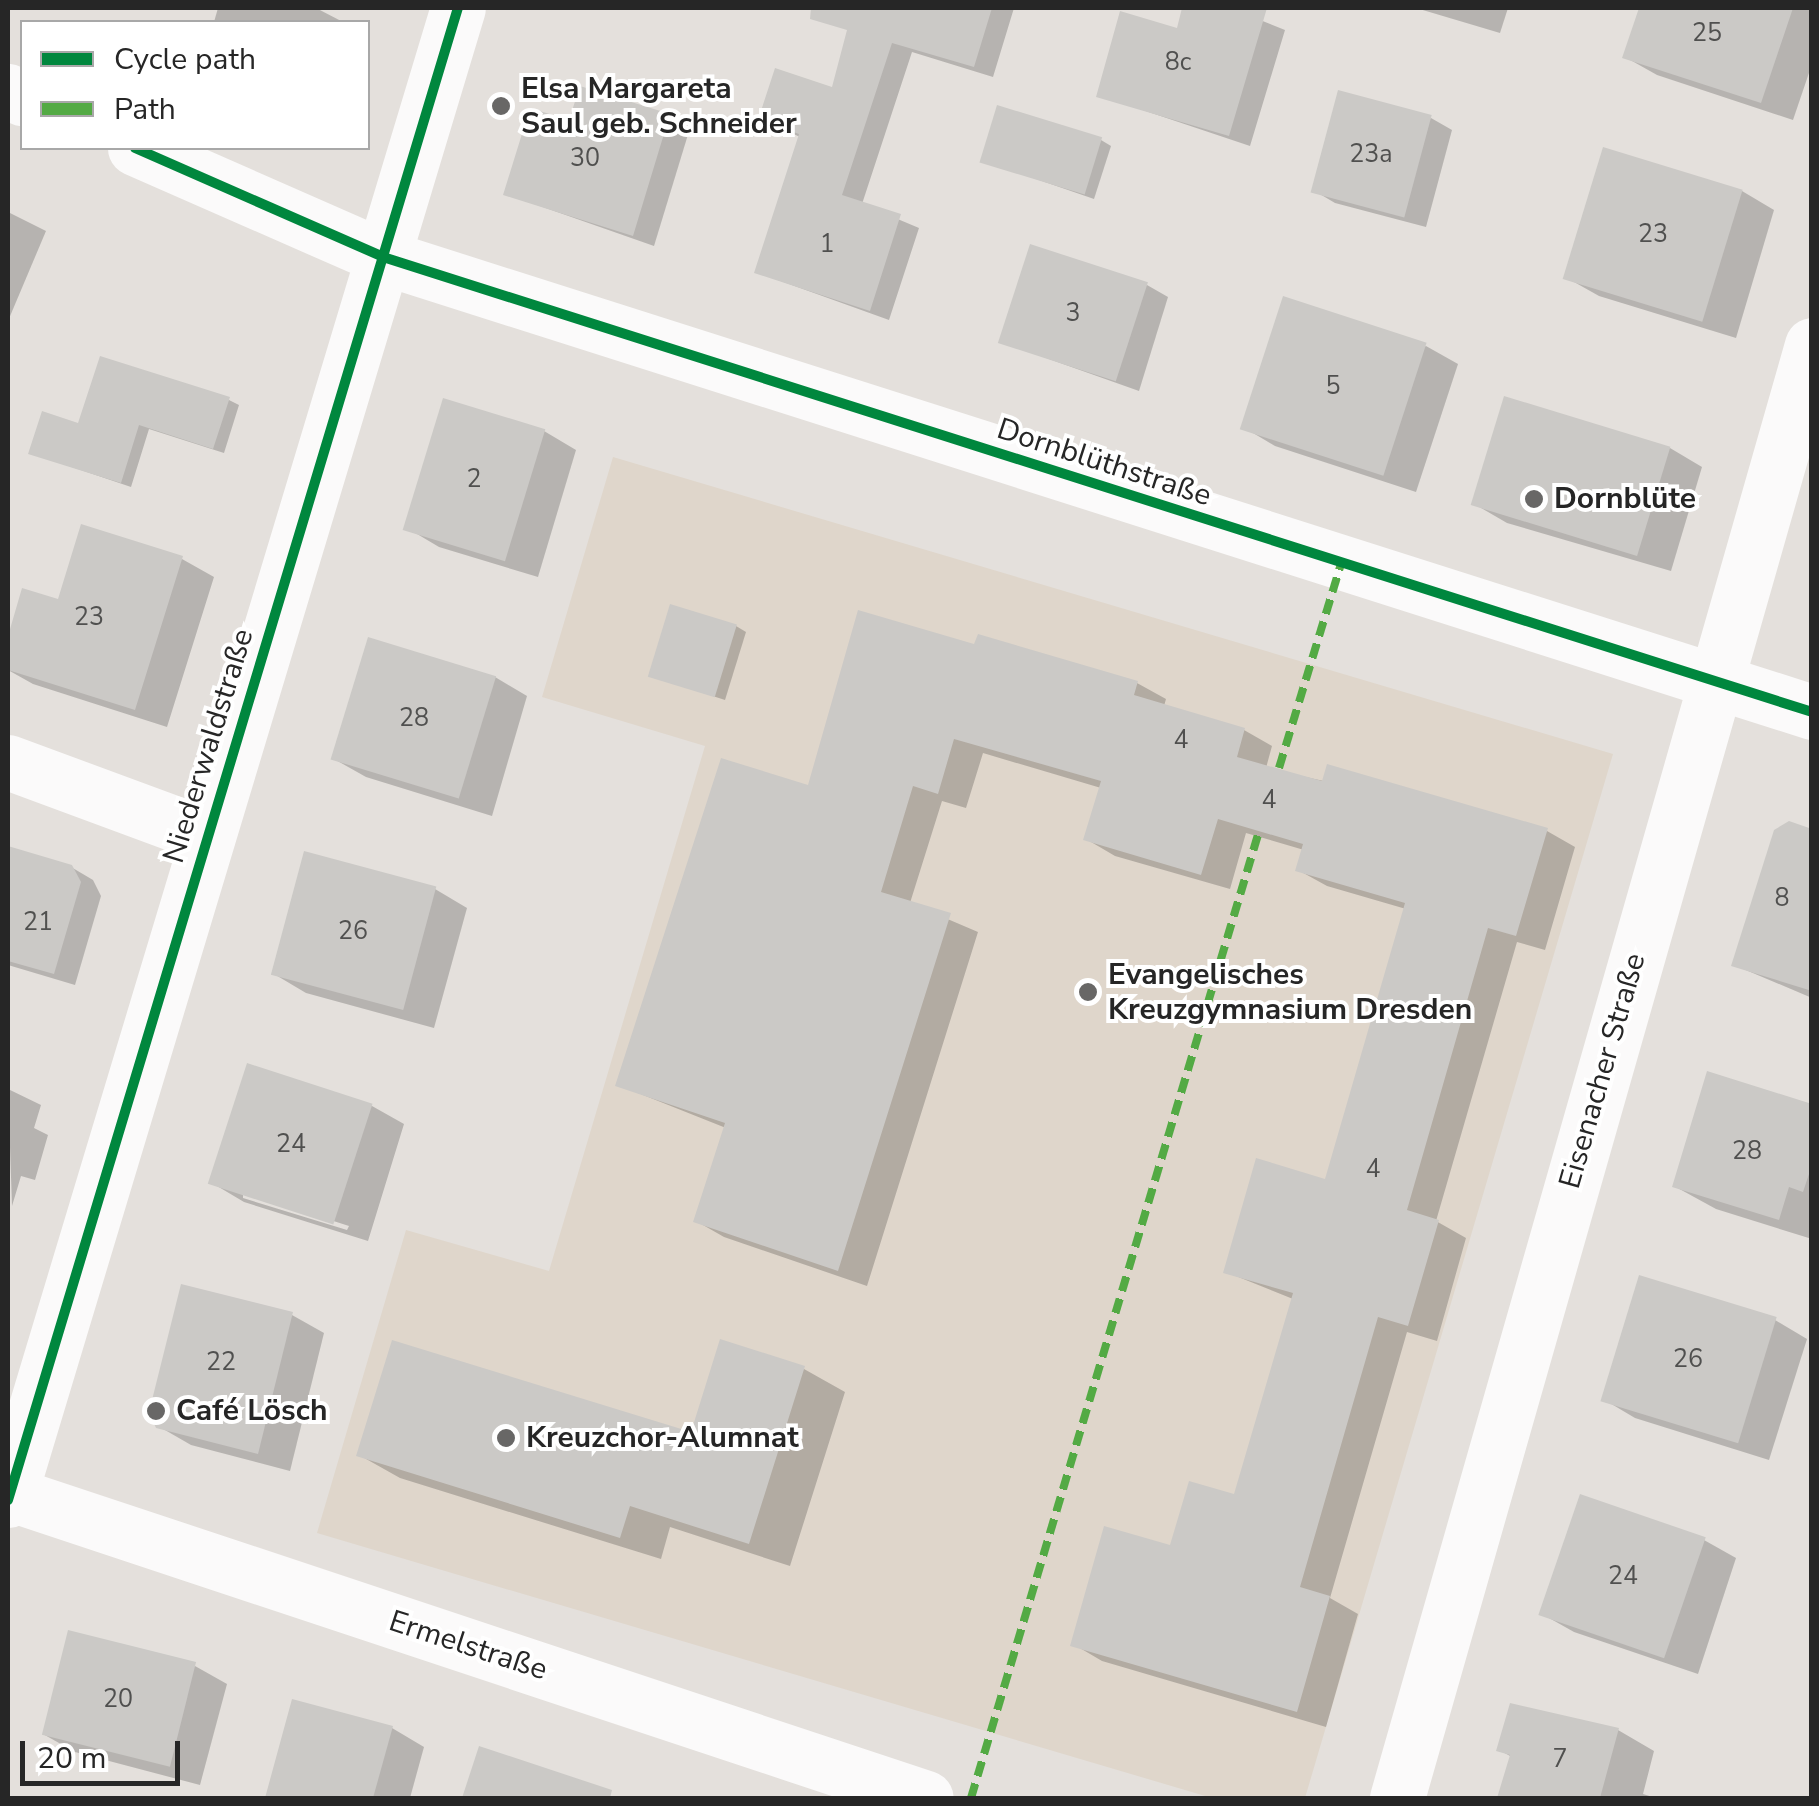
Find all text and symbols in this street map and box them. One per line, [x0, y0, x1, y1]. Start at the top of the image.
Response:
house number: 25 [1692, 18, 1722, 48]
legend [20, 20, 370, 150]
text: Cycle path [114, 39, 256, 80]
house number: 8c [1165, 47, 1191, 77]
place label: Elsa Margareta Saul geb. Schneider [521, 71, 797, 142]
text: Path [114, 89, 176, 130]
marker: Elsa Margareta Saul geb. Schneider [490, 95, 512, 117]
house number: 23a [1349, 139, 1393, 169]
house number: 30 [570, 143, 600, 173]
house number: 23 [1638, 219, 1668, 249]
house number: 1 [820, 229, 834, 259]
house number: 3 [1066, 298, 1080, 328]
house number: 5 [1326, 371, 1340, 401]
street label: Dornblüthstraße [992, 411, 1216, 515]
house number: 2 [467, 464, 481, 494]
place label: Dornblüte [1554, 481, 1696, 517]
marker: Dornblüte [1523, 488, 1545, 510]
house number: 23 [74, 602, 104, 632]
street label: Niederwaldstraße [156, 625, 262, 867]
house number: 28 [399, 703, 429, 733]
house number: 4 [1174, 725, 1188, 755]
house number: 4 [1262, 785, 1276, 815]
house number: 8 [1775, 883, 1789, 913]
house number: 21 [23, 907, 53, 937]
house number: 26 [338, 916, 368, 946]
street label: Eisenacher Straße [1552, 949, 1654, 1193]
place label: Evangelisches Kreuzgymnasium Dresden [1108, 957, 1472, 1028]
marker: Evangelisches Kreuzgymnasium Dresden [1077, 981, 1099, 1003]
house number: 24 [276, 1129, 306, 1159]
house number: 28 [1732, 1136, 1762, 1166]
house number: 4 [1366, 1154, 1380, 1184]
house number: 26 [1673, 1344, 1703, 1374]
house number: 22 [206, 1347, 236, 1377]
place label: Café Lösch [176, 1393, 327, 1429]
marker: Café Lösch [145, 1400, 167, 1422]
place label: Kreuzchor-Alumnat [526, 1420, 799, 1456]
marker: Kreuzchor-Alumnat [495, 1427, 517, 1449]
house number: 24 [1608, 1561, 1638, 1591]
street label: Ermelstraße [384, 1603, 552, 1689]
house number: 20 [103, 1684, 133, 1714]
scale bar [25, 1721, 185, 1783]
text: 20 m [37, 1738, 106, 1779]
house number: 7 [1553, 1744, 1567, 1774]

